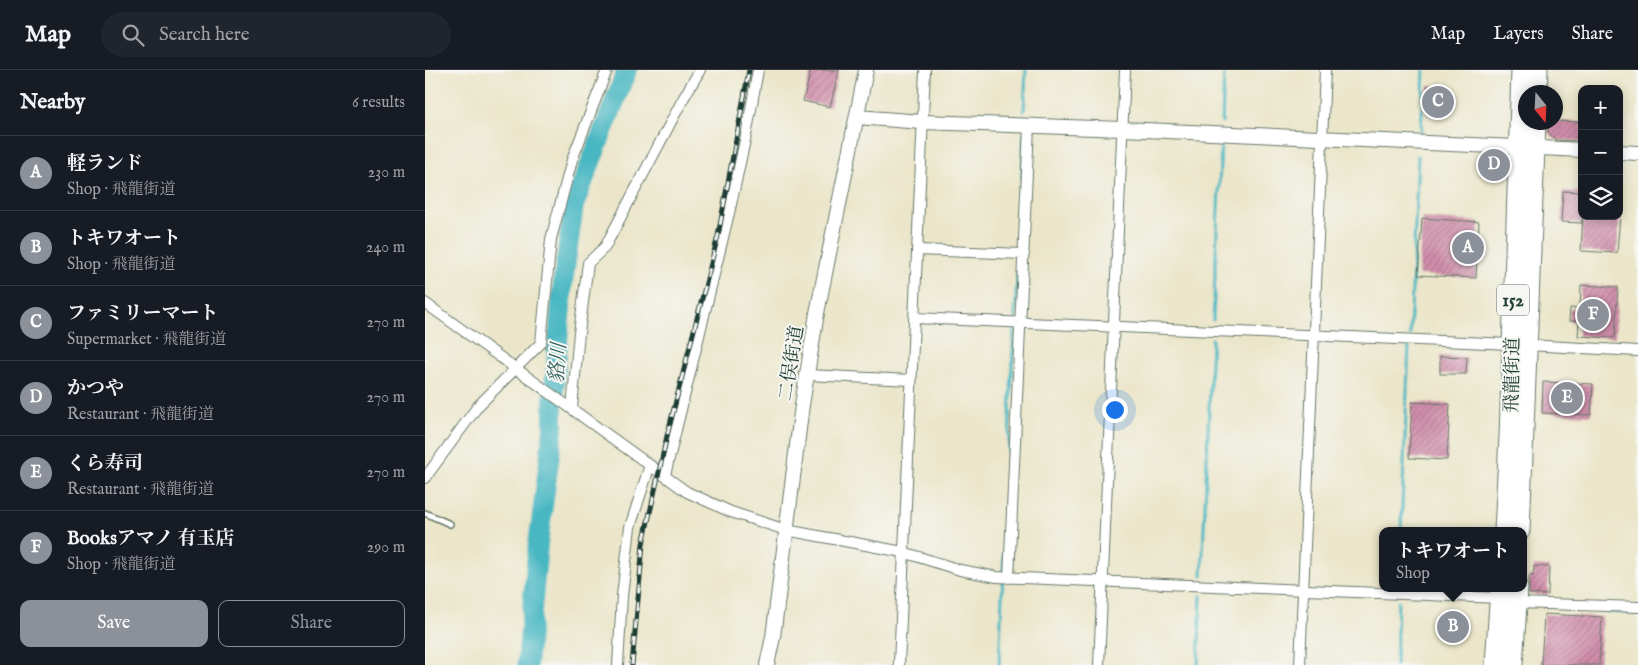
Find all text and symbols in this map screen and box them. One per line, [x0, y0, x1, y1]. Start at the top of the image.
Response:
search box [101, 12, 451, 57]
text: Map [25, 19, 71, 50]
icon: search [119, 21, 147, 49]
text: Search here [159, 23, 250, 47]
text: Map [1431, 23, 1465, 46]
text: Layers [1493, 23, 1544, 46]
text: Share [1572, 23, 1613, 46]
pin: C [1422, 83, 1454, 121]
north arrow [1518, 85, 1563, 130]
map controls [1578, 85, 1623, 220]
button: + [1578, 85, 1623, 130]
text: Nearby [20, 89, 85, 116]
text: 6 results [352, 93, 405, 113]
button: − [1578, 130, 1623, 175]
pin: D [1478, 146, 1510, 184]
text: 軽ランド [67, 152, 143, 176]
text: A [31, 163, 41, 183]
text: 230 m [368, 163, 405, 183]
button: layers [1578, 175, 1623, 220]
text: Shop · 飛龍街道 [67, 180, 175, 200]
text: トキワオート [67, 227, 181, 251]
pin: A [1452, 229, 1484, 267]
text: B [31, 238, 41, 258]
text: 240 m [366, 238, 405, 258]
text: Shop · 飛龍街道 [67, 255, 175, 275]
road number: 152 [1497, 284, 1529, 316]
pin: F [1577, 296, 1609, 334]
text: ファミリーマート [67, 302, 219, 326]
text: C [30, 313, 42, 333]
text: 270 m [366, 313, 405, 333]
street label: 二俣街道 [774, 324, 810, 403]
text: Supermarket · 飛龍街道 [67, 330, 226, 350]
street label: 飛龍街道 [1500, 337, 1526, 413]
water label: 貉川 [545, 340, 573, 384]
text: かつや [67, 377, 124, 401]
pin: E [1551, 379, 1583, 417]
text: D [30, 388, 42, 408]
text: 270 m [366, 388, 405, 408]
your location [1102, 397, 1128, 423]
text: Restaurant · 飛龍街道 [67, 405, 214, 425]
text: くら寿司 [67, 452, 143, 476]
text: E [30, 463, 42, 483]
text: 270 m [366, 463, 405, 483]
text: Restaurant · 飛龍街道 [67, 480, 214, 500]
text: Booksアマノ 有玉店 [67, 527, 234, 551]
popup [1379, 527, 1527, 592]
text: F [31, 538, 41, 558]
text: 290 m [367, 538, 405, 558]
text: トキワオート [1396, 540, 1510, 564]
text: Shop · 飛龍街道 [67, 555, 175, 575]
text: Shop [1396, 564, 1430, 584]
button: Save [20, 600, 208, 647]
button: Share [218, 600, 405, 647]
pin: B [1437, 608, 1469, 646]

